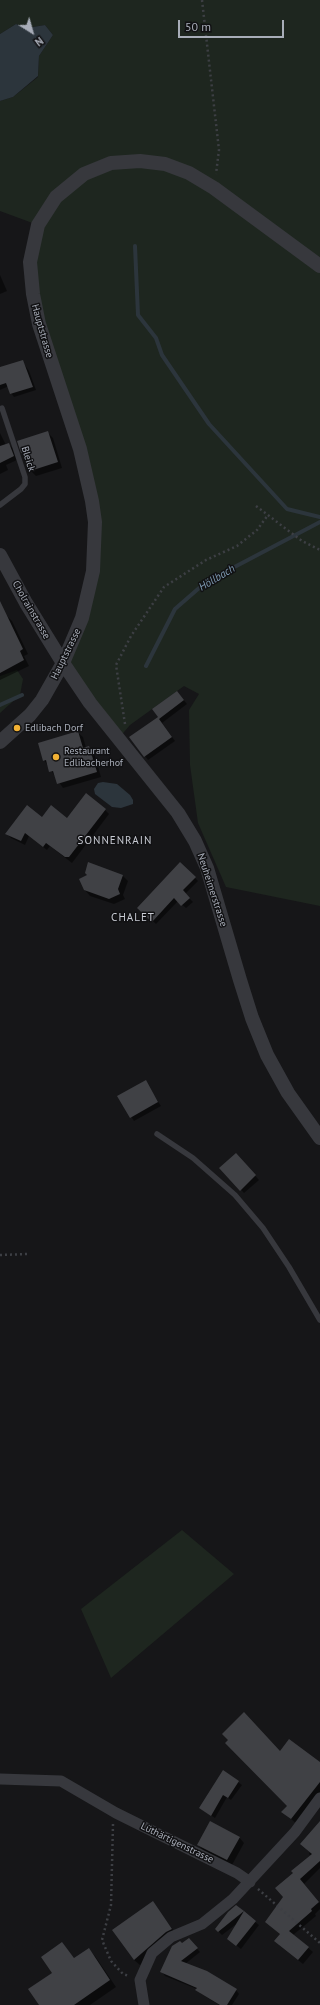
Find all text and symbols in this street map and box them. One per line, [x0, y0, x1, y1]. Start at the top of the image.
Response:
north arrow [12, 12, 52, 52]
scale bar [180, 12, 286, 38]
text: 50 m [185, 19, 211, 34]
text: N [32, 34, 46, 49]
street label: Hauptstrasse [29, 303, 55, 359]
street label: Bleick [18, 445, 38, 473]
water label: Höllbach [196, 562, 238, 594]
street label: Cholrainstrasse [9, 579, 53, 641]
street label: Hauptstrasse [48, 627, 84, 681]
place label: Edlibach Dorf [25, 722, 83, 734]
marker: Edlibach Dorf [12, 723, 22, 733]
place label: Restaurant Edlibacherhof [64, 745, 123, 768]
marker: Restaurant Edlibacherhof [51, 752, 61, 762]
district label: SONNENRAIN [78, 834, 152, 848]
street label: Neuheimerstrasse [194, 852, 230, 928]
district label: CHALET [111, 911, 155, 925]
street label: Lüthärtigenstrasse [139, 1820, 215, 1866]

